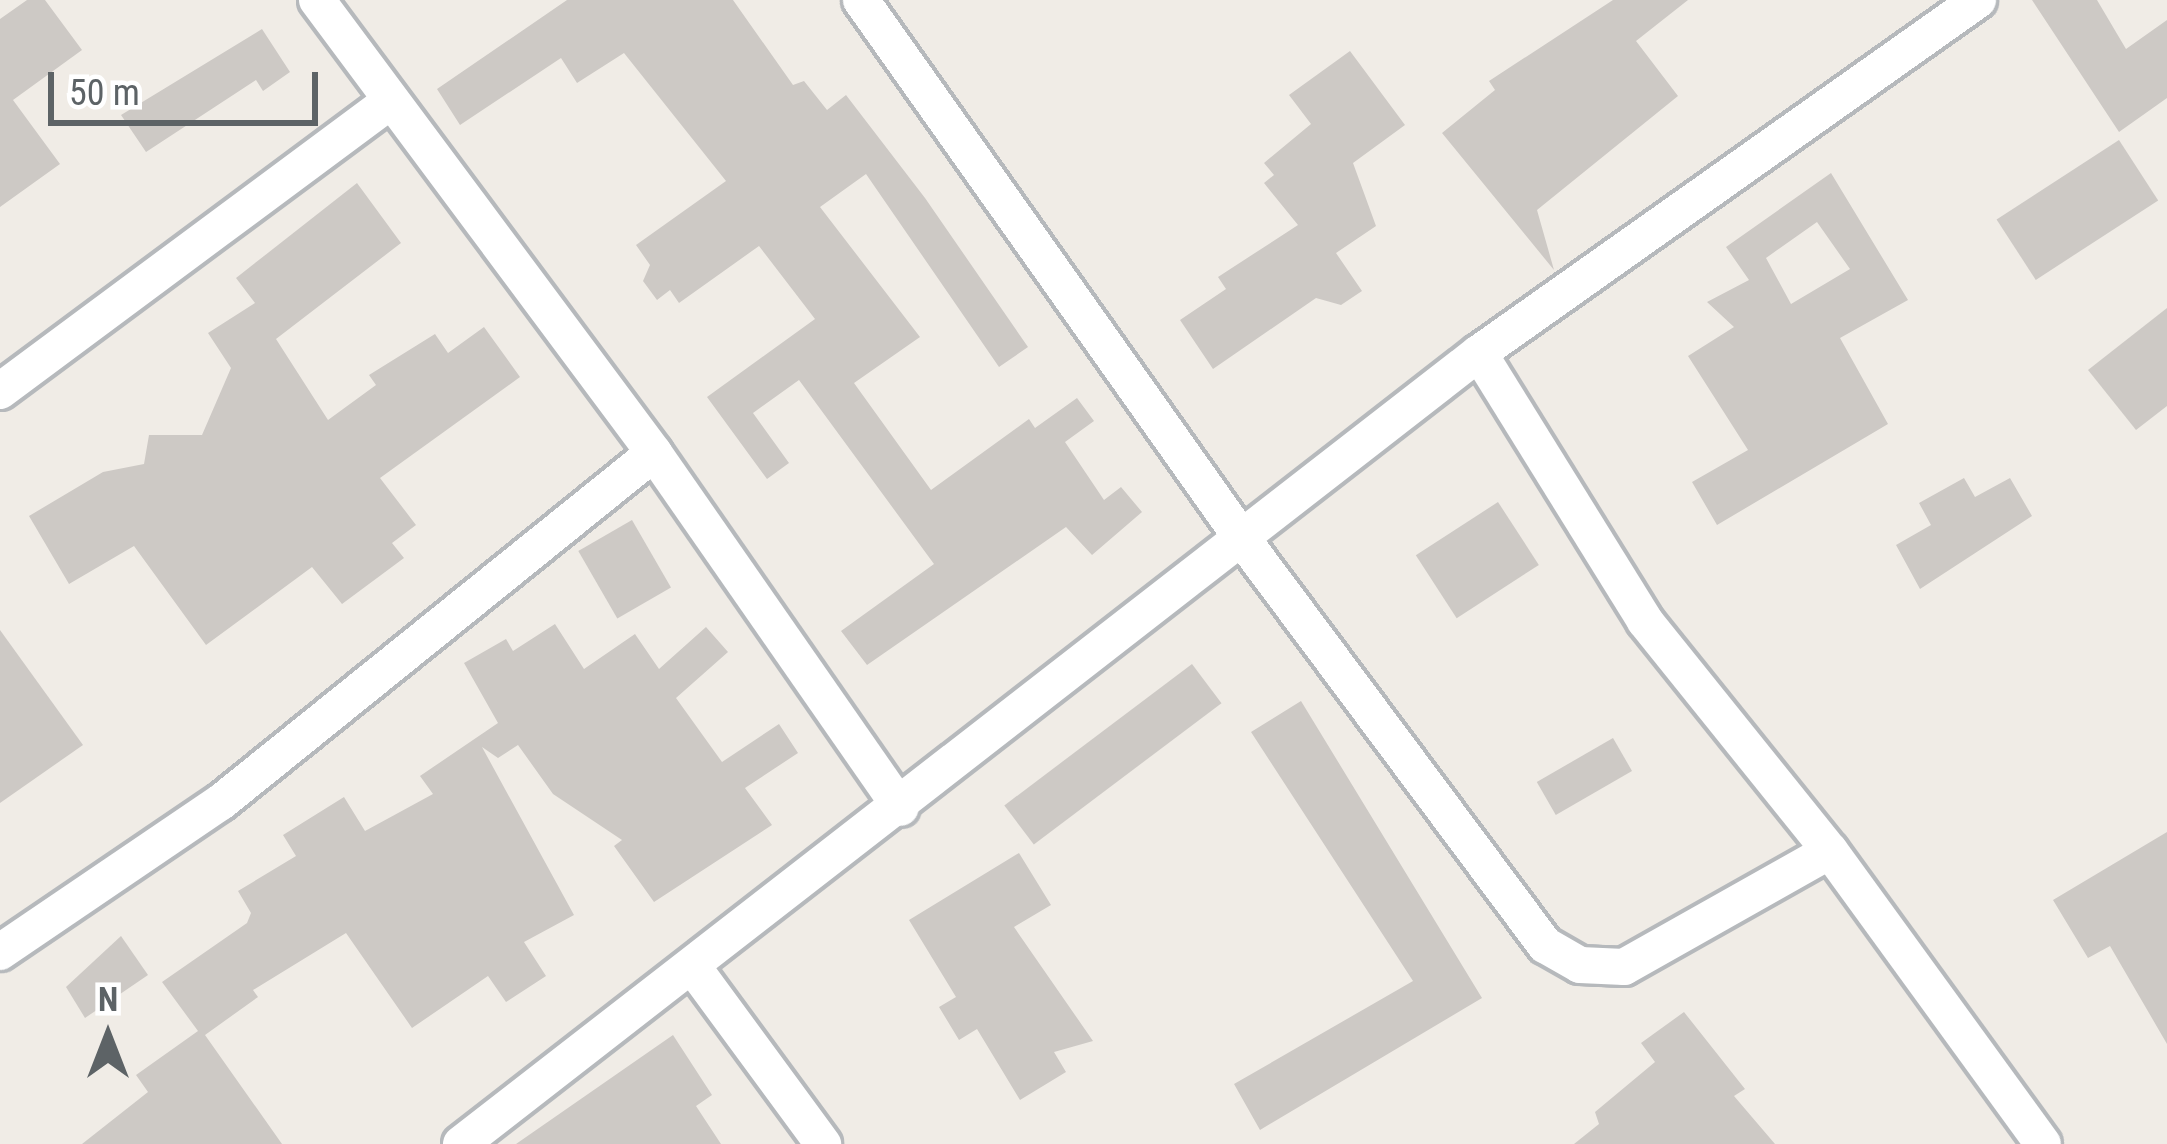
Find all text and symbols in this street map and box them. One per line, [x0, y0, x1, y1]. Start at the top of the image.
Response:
scale bar [54, 48, 324, 122]
text: 50 m [69, 72, 140, 114]
north arrow [48, 976, 168, 1096]
text: N [98, 980, 118, 1019]

